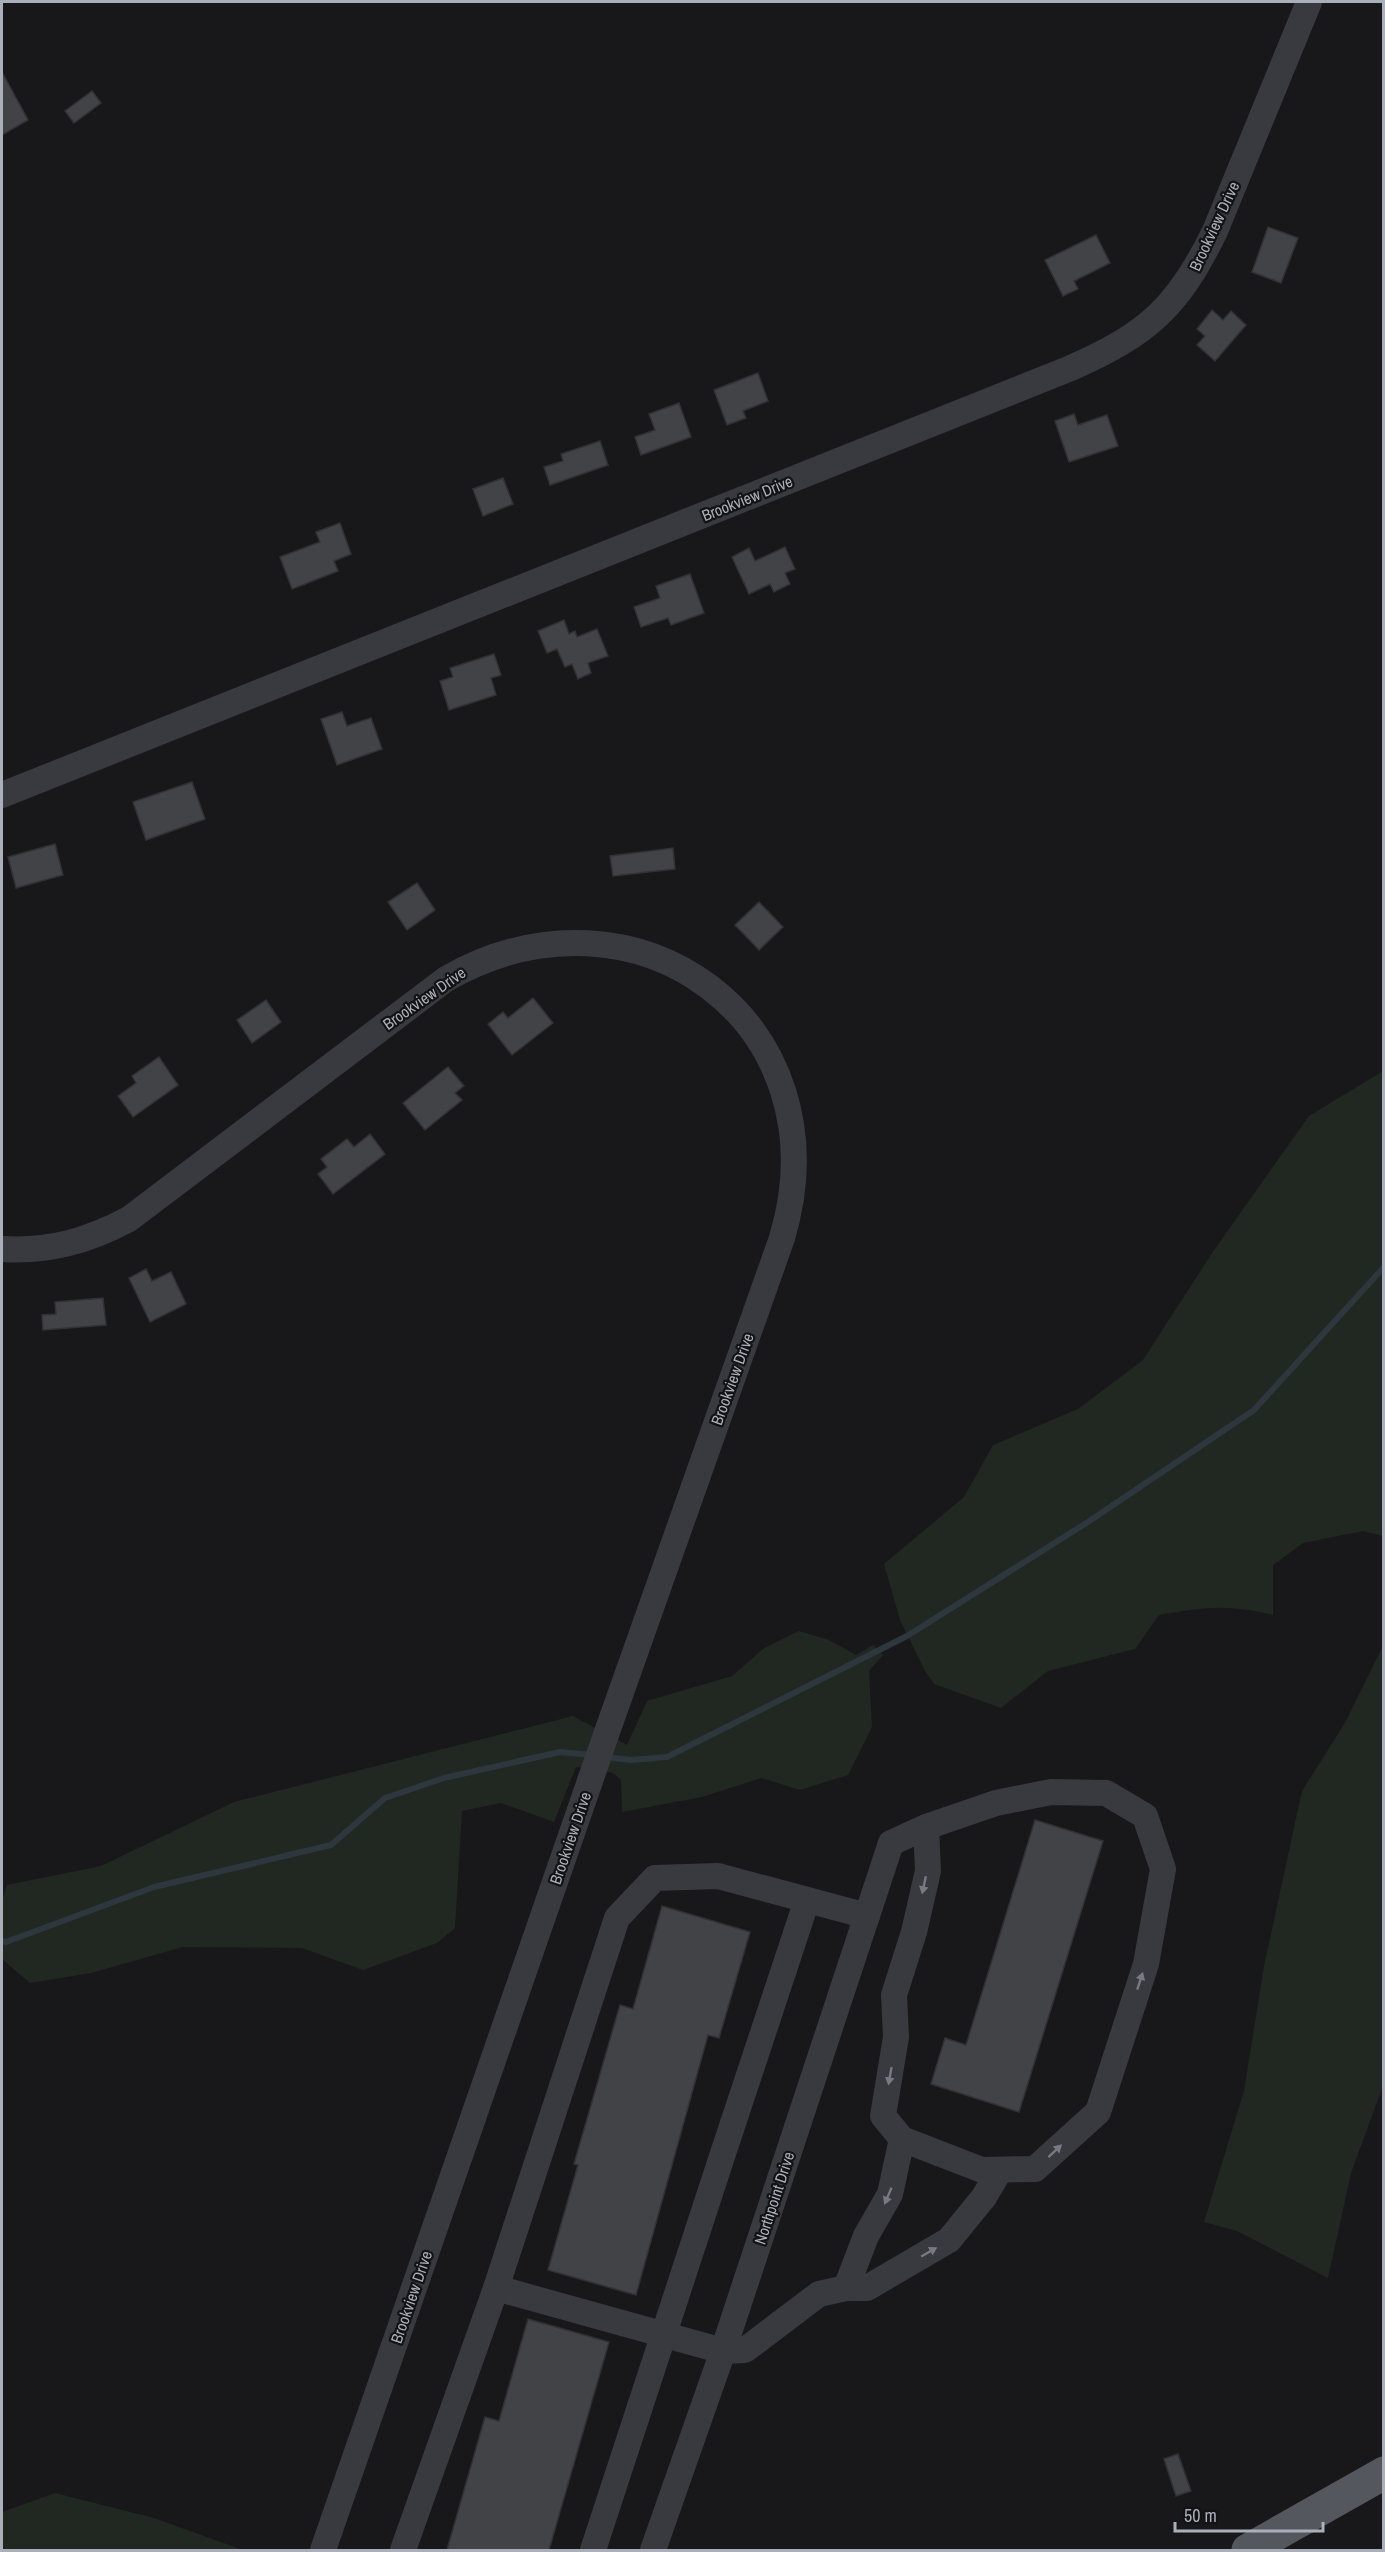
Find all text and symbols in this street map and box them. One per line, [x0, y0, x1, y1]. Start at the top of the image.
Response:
street label: Brookview Drive [1184, 178, 1244, 274]
street label: Brookview Drive [698, 470, 796, 526]
street label: Brookview Drive [378, 961, 470, 1035]
street label: Brookview Drive [705, 1330, 759, 1428]
street label: Brookview Drive [544, 1789, 596, 1887]
one-way arrow [919, 1876, 929, 1895]
one-way arrow [1136, 1972, 1145, 1990]
one-way arrow [885, 2066, 894, 2085]
one-way arrow [1047, 2145, 1062, 2158]
street label: Northpoint Drive [749, 2149, 799, 2247]
one-way arrow [883, 2187, 893, 2205]
one-way arrow [921, 2247, 938, 2257]
street label: Brookview Drive [385, 2248, 437, 2346]
scale bar [1175, 2495, 1324, 2533]
text: 50 m [1184, 2503, 1217, 2528]

